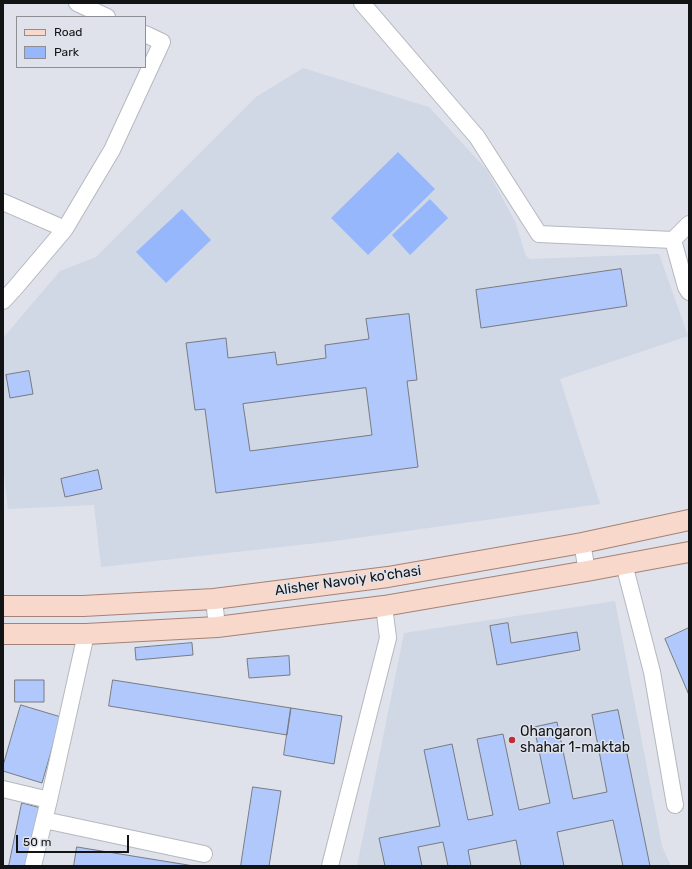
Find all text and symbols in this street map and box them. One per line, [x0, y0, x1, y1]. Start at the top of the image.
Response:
legend [16, 16, 146, 68]
text: Road [54, 25, 82, 39]
text: Park [54, 45, 79, 59]
street label: Alisher Navoiy ko'chasi [274, 562, 422, 600]
place label: Ohangaron shahar 1-maktab [520, 724, 630, 756]
marker: Ohangaron shahar 1-maktab [507, 735, 517, 745]
scale bar [18, 827, 131, 853]
text: 50 m [23, 835, 51, 849]

